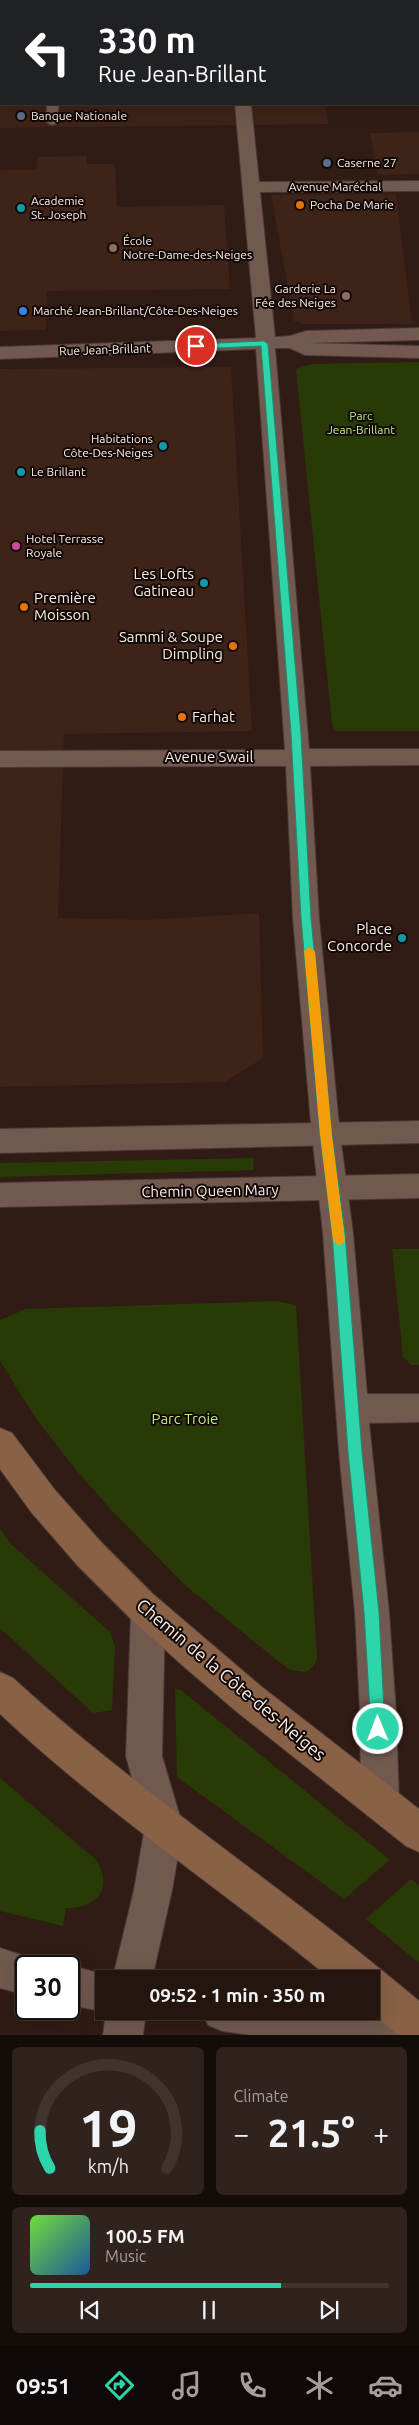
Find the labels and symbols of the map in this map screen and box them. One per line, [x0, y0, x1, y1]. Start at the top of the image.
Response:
place label: Banque Nationale [31, 109, 127, 122]
marker: Banque Nationale [15, 110, 27, 122]
place label: Caserne 27 [337, 156, 397, 169]
marker: Caserne 27 [321, 157, 333, 169]
street label: Avenue Maréchal [289, 180, 381, 193]
place label: Academie St. Joseph [31, 194, 86, 221]
place label: Pocha De Marie [310, 198, 394, 211]
marker: Pocha De Marie [294, 199, 306, 211]
marker: Academie St. Joseph [15, 202, 27, 214]
place label: École Notre-Dame-des-Neiges [123, 234, 252, 261]
marker: École Notre-Dame-des-Neiges [107, 242, 119, 254]
place label: Garderie La Fée des Neiges [255, 282, 336, 309]
marker: Garderie La Fée des Neiges [340, 290, 352, 302]
place label: Marché Jean-Brillant/Côte-Des-Neiges [33, 304, 238, 317]
marker: Marché Jean-Brillant/Côte-Des-Neiges [17, 305, 29, 317]
pin [175, 325, 217, 367]
street label: Rue Jean-Brillant [59, 341, 151, 358]
park label: Parc Jean-Brillant [327, 409, 395, 436]
place label: Habitations Côte-Des-Neiges [63, 432, 153, 459]
marker: Habitations Côte-Des-Neiges [157, 440, 169, 452]
place label: Le Brillant [31, 465, 86, 478]
marker: Le Brillant [15, 466, 27, 478]
place label: Hotel Terrasse Royale [26, 532, 104, 559]
marker: Hotel Terrasse Royale [10, 540, 22, 552]
place label: Les Lofts Gatineau [134, 565, 194, 599]
marker: Les Lofts Gatineau [198, 577, 210, 589]
place label: Première Moisson [34, 589, 96, 623]
marker: Première Moisson [18, 601, 30, 613]
place label: Sammi & Soupe Dimpling [119, 628, 223, 662]
marker: Sammi & Soupe Dimpling [227, 640, 239, 652]
place label: Farhat [192, 708, 235, 725]
marker: Farhat [176, 711, 188, 723]
street label: Avenue Swail [165, 748, 253, 765]
place label: Place Concorde [327, 920, 392, 954]
marker: Place Concorde [396, 932, 408, 944]
street label: Chemin Queen Mary [141, 1181, 279, 1200]
park label: Parc Troie [152, 1410, 218, 1427]
street label: Chemin de la Côte-des-Neiges [133, 1594, 330, 1764]
position arrow [351, 1702, 403, 1754]
speed limit sign: 30 [15, 1955, 80, 2020]

